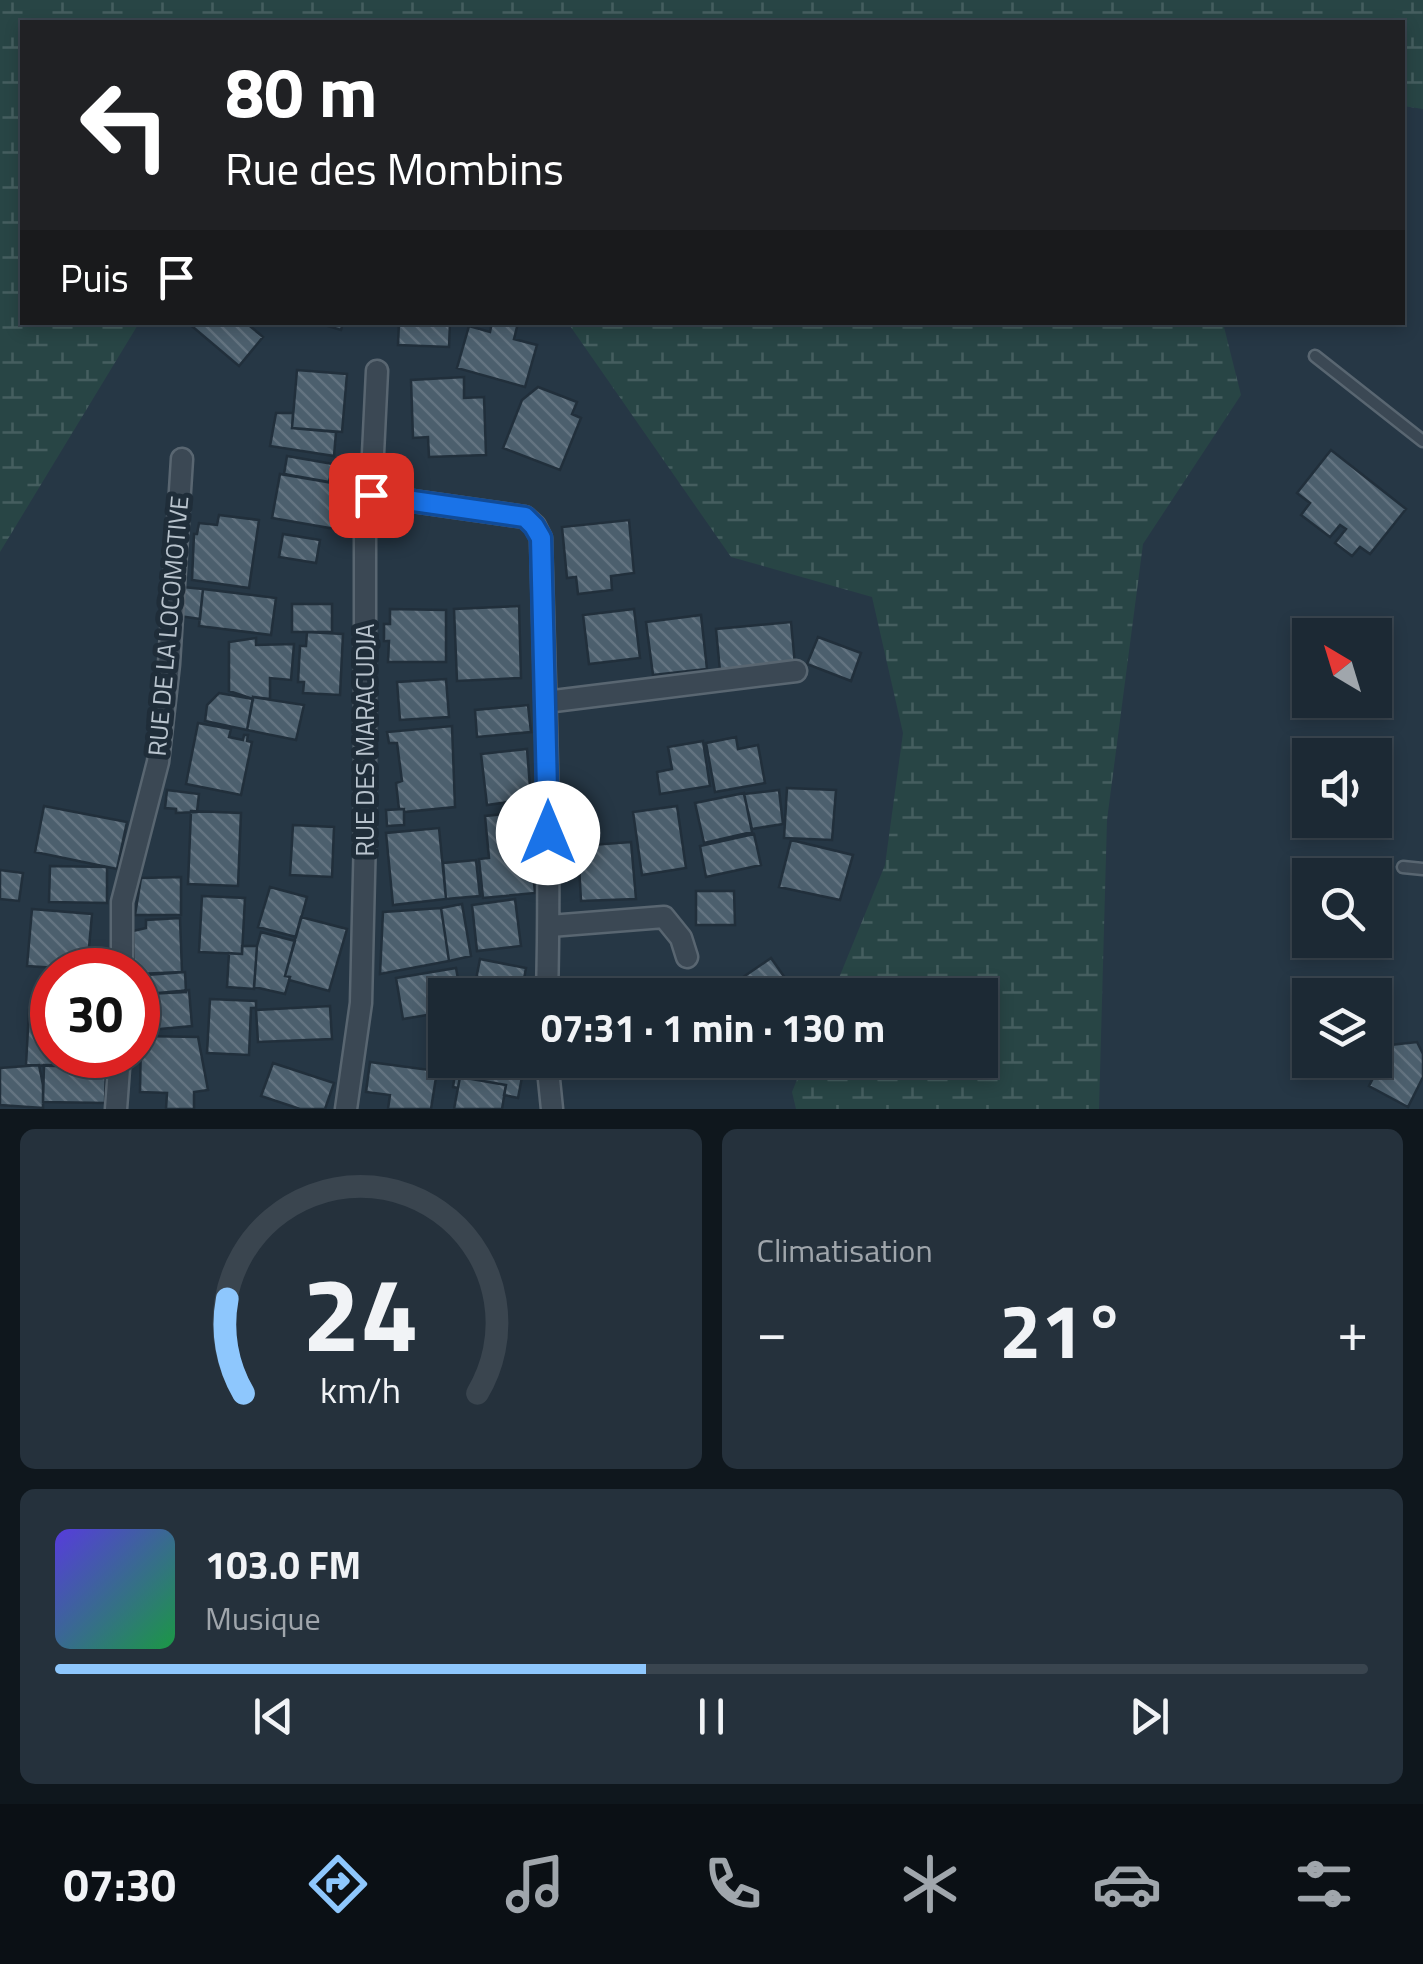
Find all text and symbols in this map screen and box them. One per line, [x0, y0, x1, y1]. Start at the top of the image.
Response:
text: 80 m [225, 38, 378, 144]
icon: left [60, 60, 190, 190]
text: Rue des Mombins [225, 134, 564, 202]
text: Puis [60, 249, 129, 307]
icon: arrive [149, 250, 204, 305]
pin [329, 453, 414, 538]
icon: arrive [344, 468, 399, 523]
street label: RUE DE LA LOCOMOTIVE [138, 494, 198, 758]
north arrow [1292, 618, 1392, 718]
map controls [1292, 618, 1392, 1078]
street label: RUE DES MARACUDJA [346, 623, 384, 856]
button: sound [1292, 738, 1392, 838]
position arrow [496, 781, 600, 885]
button: search [1292, 858, 1392, 958]
speed limit sign: 30 [30, 948, 160, 1078]
button: layers [1292, 978, 1392, 1078]
text: 07:31 · 1 min · 130 m [541, 999, 885, 1057]
text: Climatisation [757, 1226, 933, 1274]
text: 24 [303, 1233, 419, 1391]
text: 21° [999, 1273, 1125, 1387]
text: − [757, 1289, 787, 1372]
text: + [1337, 1289, 1368, 1372]
text: km/h [320, 1362, 401, 1417]
text: 103.0 FM [205, 1536, 361, 1594]
text: Musique [205, 1594, 321, 1642]
icon: previous [246, 1689, 301, 1744]
icon: pause [684, 1689, 739, 1744]
icon: next [1122, 1689, 1177, 1744]
icon: directions [303, 1849, 373, 1919]
icon: music [500, 1849, 570, 1919]
icon: phone [698, 1849, 768, 1919]
icon: climate [895, 1849, 965, 1919]
icon: car [1092, 1849, 1162, 1919]
icon: filters [1289, 1849, 1359, 1919]
text: 07:30 [64, 1850, 176, 1918]

